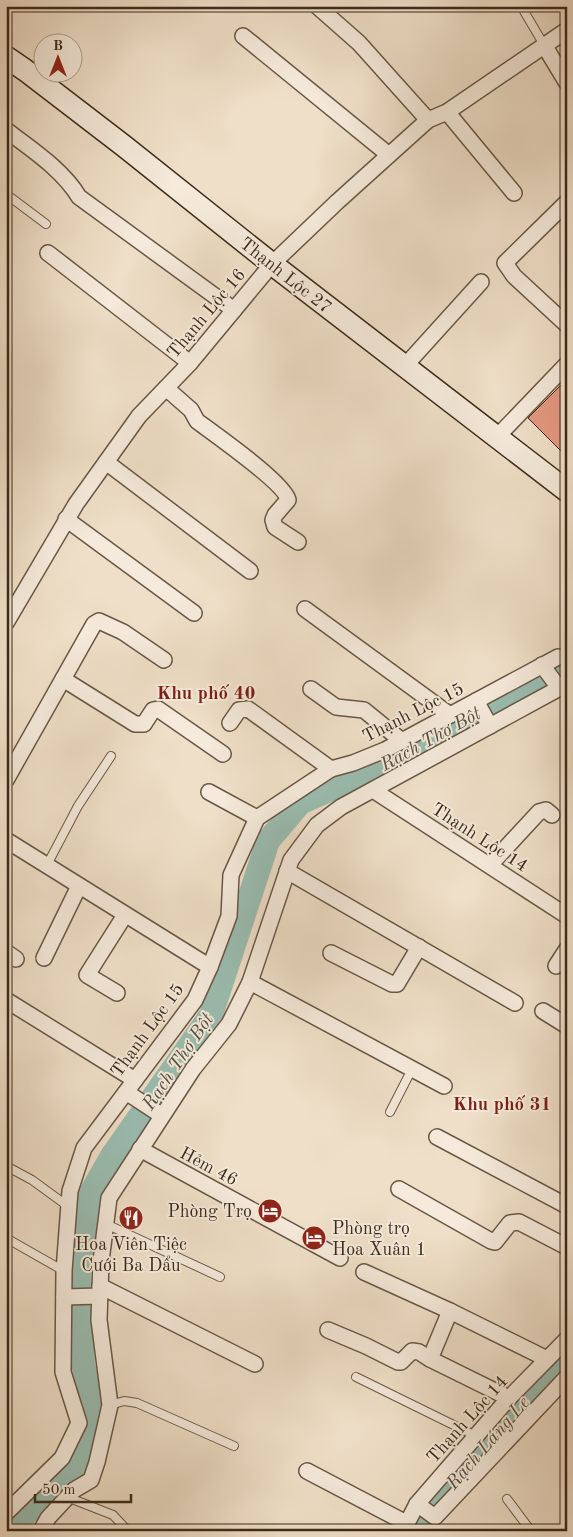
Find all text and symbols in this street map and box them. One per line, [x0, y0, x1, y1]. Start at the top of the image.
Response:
north arrow [32, 32, 82, 82]
text: B [53, 39, 63, 53]
street label: Thạnh Lộc 27 [236, 235, 335, 317]
street label: Thạnh Lộc 16 [164, 265, 249, 362]
street label: Thạnh Lộc 15 [360, 680, 467, 746]
district label: Khu phố 40 [157, 684, 255, 704]
water label: Rạch Thợ Bột [377, 704, 486, 776]
street label: Thạnh Lộc 14 [428, 800, 531, 876]
street label: Thạnh Lộc 15 [108, 980, 188, 1081]
water label: Rạch Thợ Bột [139, 1010, 219, 1115]
district label: Khu phố 31 [453, 1095, 551, 1115]
street label: Hẻm 46 [177, 1144, 240, 1190]
hotel icon: Phòng Trọ [257, 1198, 283, 1224]
place label: Phòng Trọ [167, 1203, 252, 1221]
restaurant icon: Hoa Viên Tiệc Cưới Ba Dẩu [118, 1205, 144, 1231]
place label: Phòng trọ Hoa Xuân 1 [332, 1220, 426, 1259]
hotel icon: Phòng trọ Hoa Xuân 1 [301, 1225, 327, 1251]
place label: Hoa Viên Tiệc Cưới Ba Dẩu [75, 1236, 187, 1275]
street label: Thạnh Lộc 14 [424, 1372, 512, 1467]
water label: Rạch Láng Le [443, 1393, 534, 1494]
scale bar [35, 1472, 131, 1504]
text: 50 m [42, 1483, 76, 1498]

